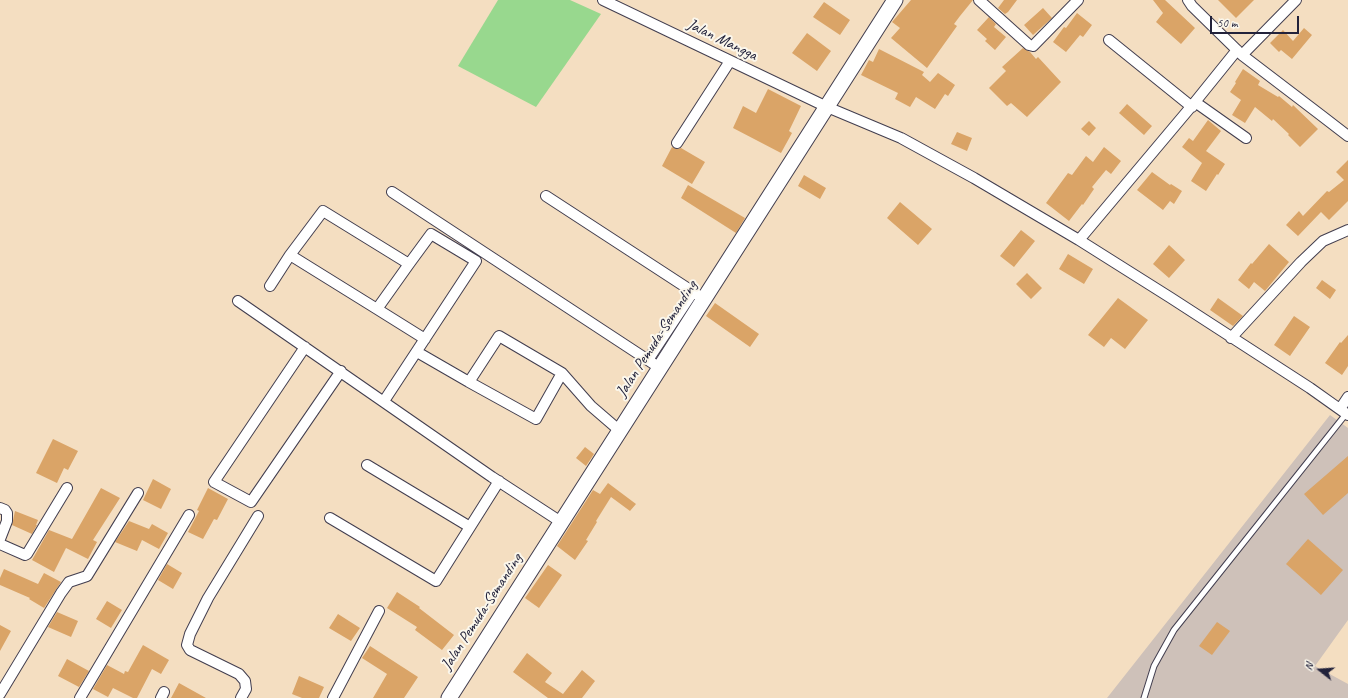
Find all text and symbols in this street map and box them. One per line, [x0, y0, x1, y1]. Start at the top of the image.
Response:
scale bar [1212, 8, 1301, 34]
street label: Jalan Mangga [684, 15, 760, 65]
text: 50 m [1217, 15, 1237, 31]
street label: Jalan Pemuda-Semanding [612, 277, 702, 401]
street label: Jalan Pemuda-Semanding [437, 550, 527, 674]
north arrow [1300, 650, 1340, 690]
text: N [1301, 661, 1316, 672]

